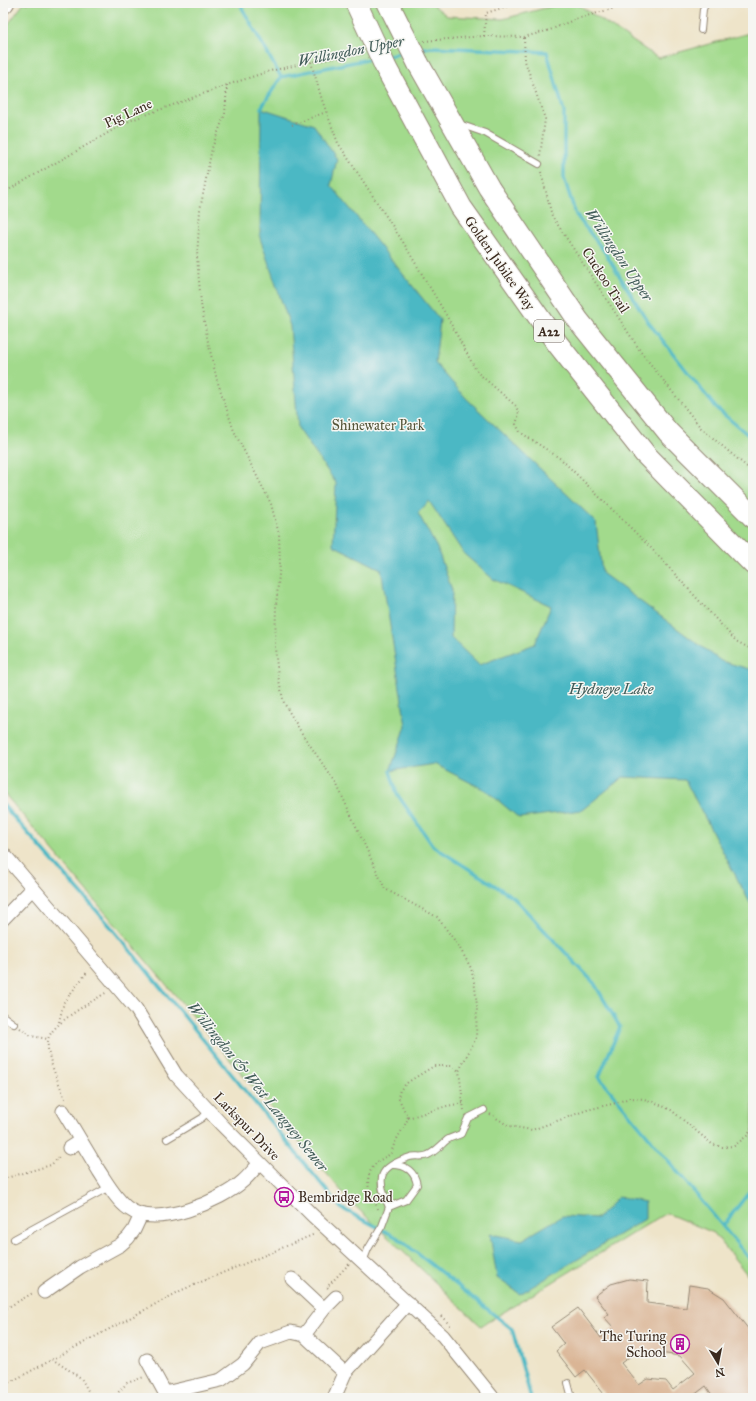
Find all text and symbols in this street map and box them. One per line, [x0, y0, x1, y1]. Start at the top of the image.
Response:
water label: Willingdon Upper [296, 32, 407, 71]
street label: Pig Lane [101, 95, 155, 132]
water label: Willingdon Upper [581, 205, 657, 306]
street label: Golden Jubilee Way [460, 213, 539, 315]
street label: Cuckoo Trail [578, 244, 633, 316]
road number: A22 [534, 320, 564, 342]
park label: Shinewater Park [332, 417, 425, 434]
water label: Hydneye Lake [568, 680, 654, 698]
water label: Willingdon & West Langney Sewer [184, 998, 333, 1176]
street label: Larkspur Drive [210, 1089, 283, 1164]
bus stop icon: Bembridge Road [273, 1186, 295, 1208]
place label: Bembridge Road [298, 1189, 393, 1206]
place label: The Turing School [600, 1328, 666, 1361]
building icon: The Turing School [669, 1333, 691, 1355]
north arrow [698, 1343, 738, 1383]
text: N [713, 1365, 725, 1380]

